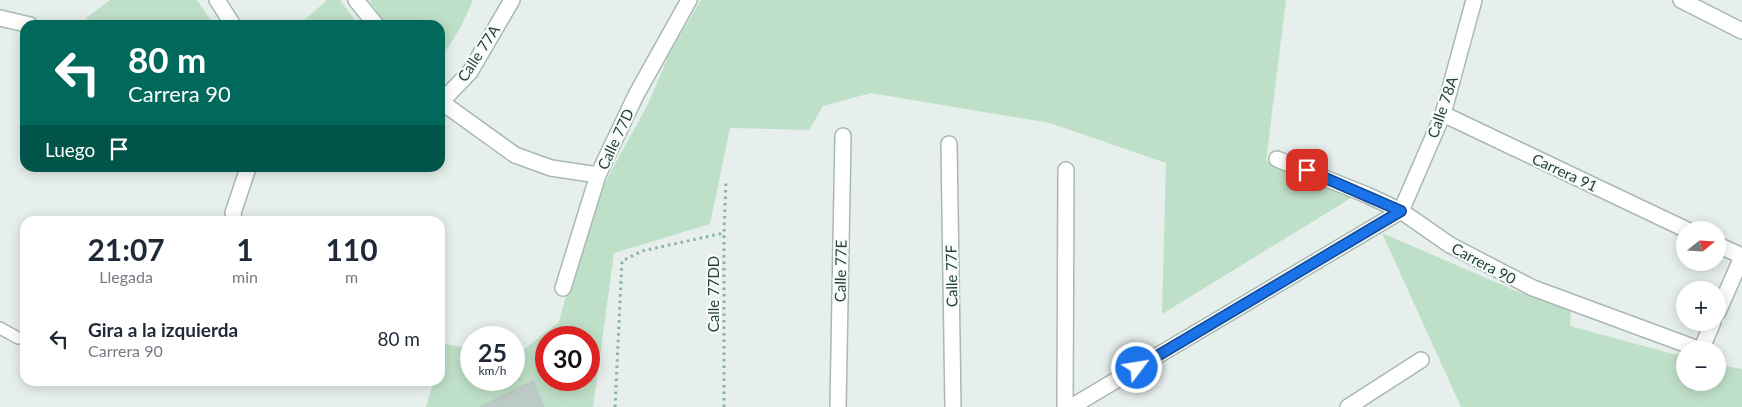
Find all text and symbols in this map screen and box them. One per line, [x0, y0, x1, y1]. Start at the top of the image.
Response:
street label: Calle 77A [453, 21, 503, 85]
text: 80 m [128, 38, 206, 80]
icon: left [45, 40, 110, 105]
street label: Calle 78A [1423, 73, 1461, 140]
text: Carrera 90 [128, 80, 231, 107]
street label: Calle 77D [593, 106, 637, 172]
icon: arrive [105, 135, 133, 163]
text: Luego [45, 138, 95, 161]
pin [1286, 149, 1328, 191]
street label: Carrera 91 [1529, 149, 1601, 195]
icon: arrive [1293, 156, 1321, 184]
north arrow [1676, 221, 1726, 271]
map controls [1676, 221, 1726, 391]
text: 21:07 [87, 231, 165, 267]
text: 1 [236, 231, 254, 267]
text: 110 [325, 231, 378, 267]
street label: Carrera 90 [1449, 239, 1519, 288]
street label: Calle 77E [830, 240, 850, 302]
street label: Calle 77F [941, 245, 961, 307]
street label: Calle 77DD [704, 256, 722, 332]
text: Llegada [99, 267, 153, 286]
text: min [232, 267, 258, 286]
text: m [345, 267, 358, 286]
button: + [1676, 281, 1726, 331]
text: Gira a la izquierda [88, 318, 238, 341]
icon: left [45, 325, 73, 353]
speed limit sign: 30 [535, 326, 600, 391]
text: 80 m [377, 327, 420, 350]
text: 25 [478, 337, 507, 367]
text: Carrera 90 [88, 341, 163, 360]
position arrow [1110, 341, 1162, 393]
button: − [1676, 341, 1726, 391]
text: km/h [478, 363, 507, 378]

